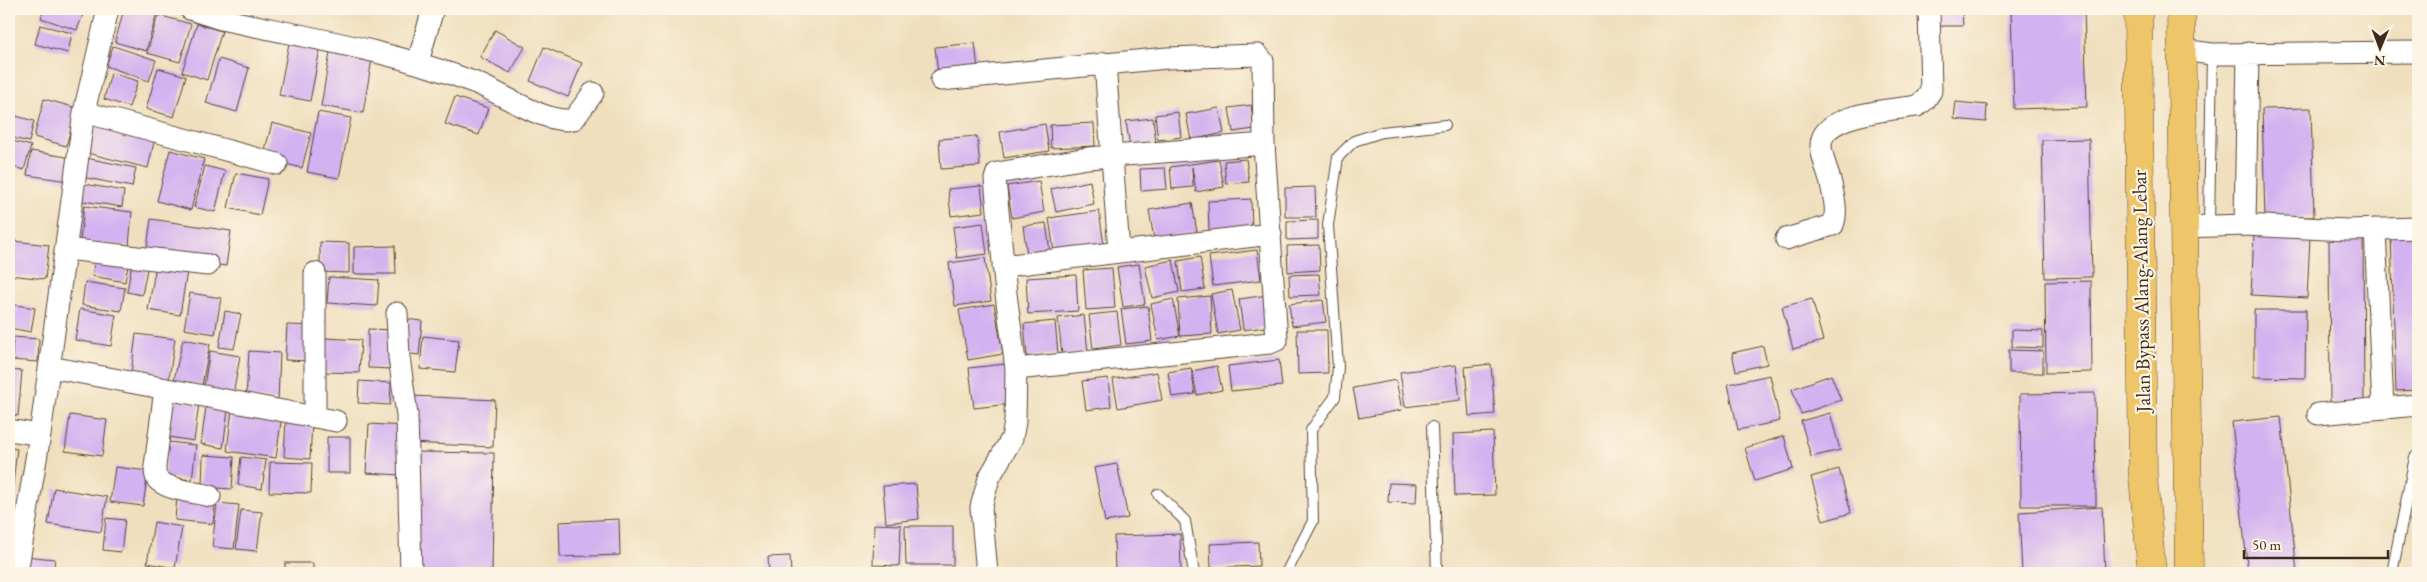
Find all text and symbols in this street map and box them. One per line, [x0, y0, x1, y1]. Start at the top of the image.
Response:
north arrow [2354, 22, 2404, 72]
text: N [2373, 52, 2386, 70]
street label: Jalan Bypass Alang-Alang Lebar [2126, 169, 2156, 415]
scale bar [2244, 527, 2388, 559]
text: 50 m [2252, 535, 2281, 554]

